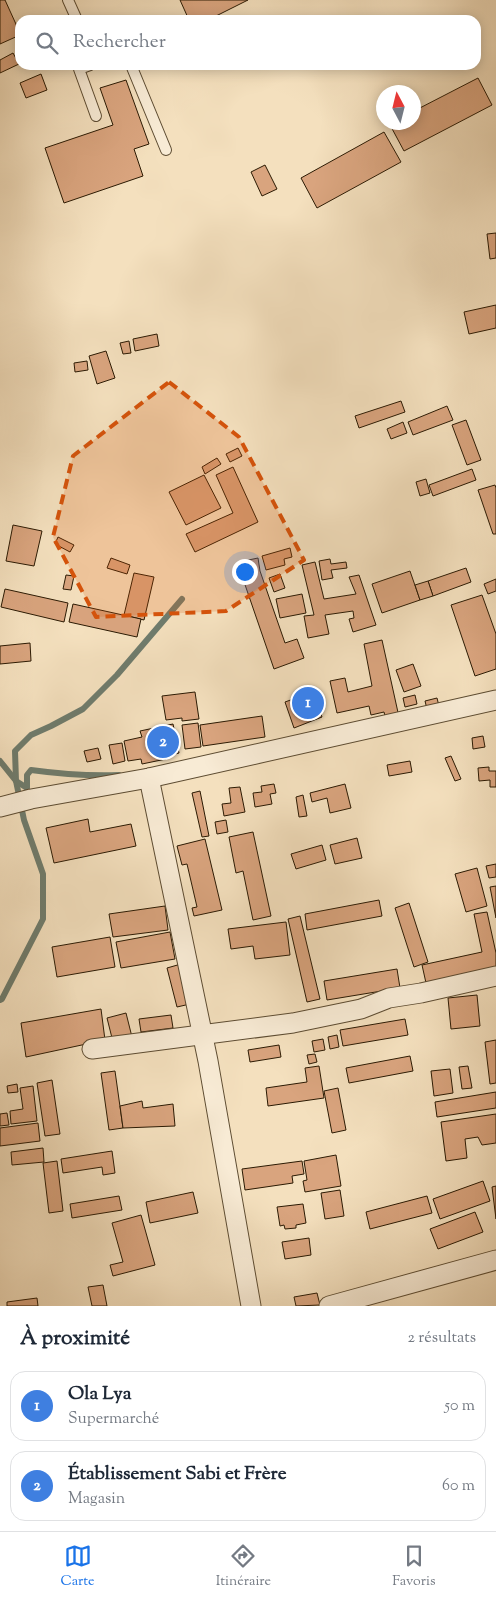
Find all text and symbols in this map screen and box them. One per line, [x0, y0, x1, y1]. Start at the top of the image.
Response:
search box [15, 15, 481, 70]
icon: search [33, 29, 61, 57]
text: Rechercher [73, 29, 166, 56]
north arrow [376, 85, 421, 130]
your location [232, 559, 258, 585]
pin: 1 [292, 684, 324, 722]
pin: 2 [147, 723, 179, 761]
text: À proximité [20, 1324, 130, 1354]
text: 2 résultats [407, 1327, 476, 1350]
text: Ola Lya [68, 1381, 131, 1408]
text: 1 [34, 1395, 40, 1418]
text: 50 m [444, 1395, 475, 1418]
text: Supermarché [68, 1408, 159, 1431]
text: Établissement Sabi et Frère [68, 1461, 287, 1488]
text: 2 [33, 1475, 41, 1498]
text: 60 m [442, 1475, 475, 1498]
text: Magasin [68, 1488, 125, 1511]
tab: Carte [61, 1542, 95, 1592]
tab: Itinéraire [216, 1542, 271, 1592]
tab: Favoris [392, 1542, 435, 1592]

